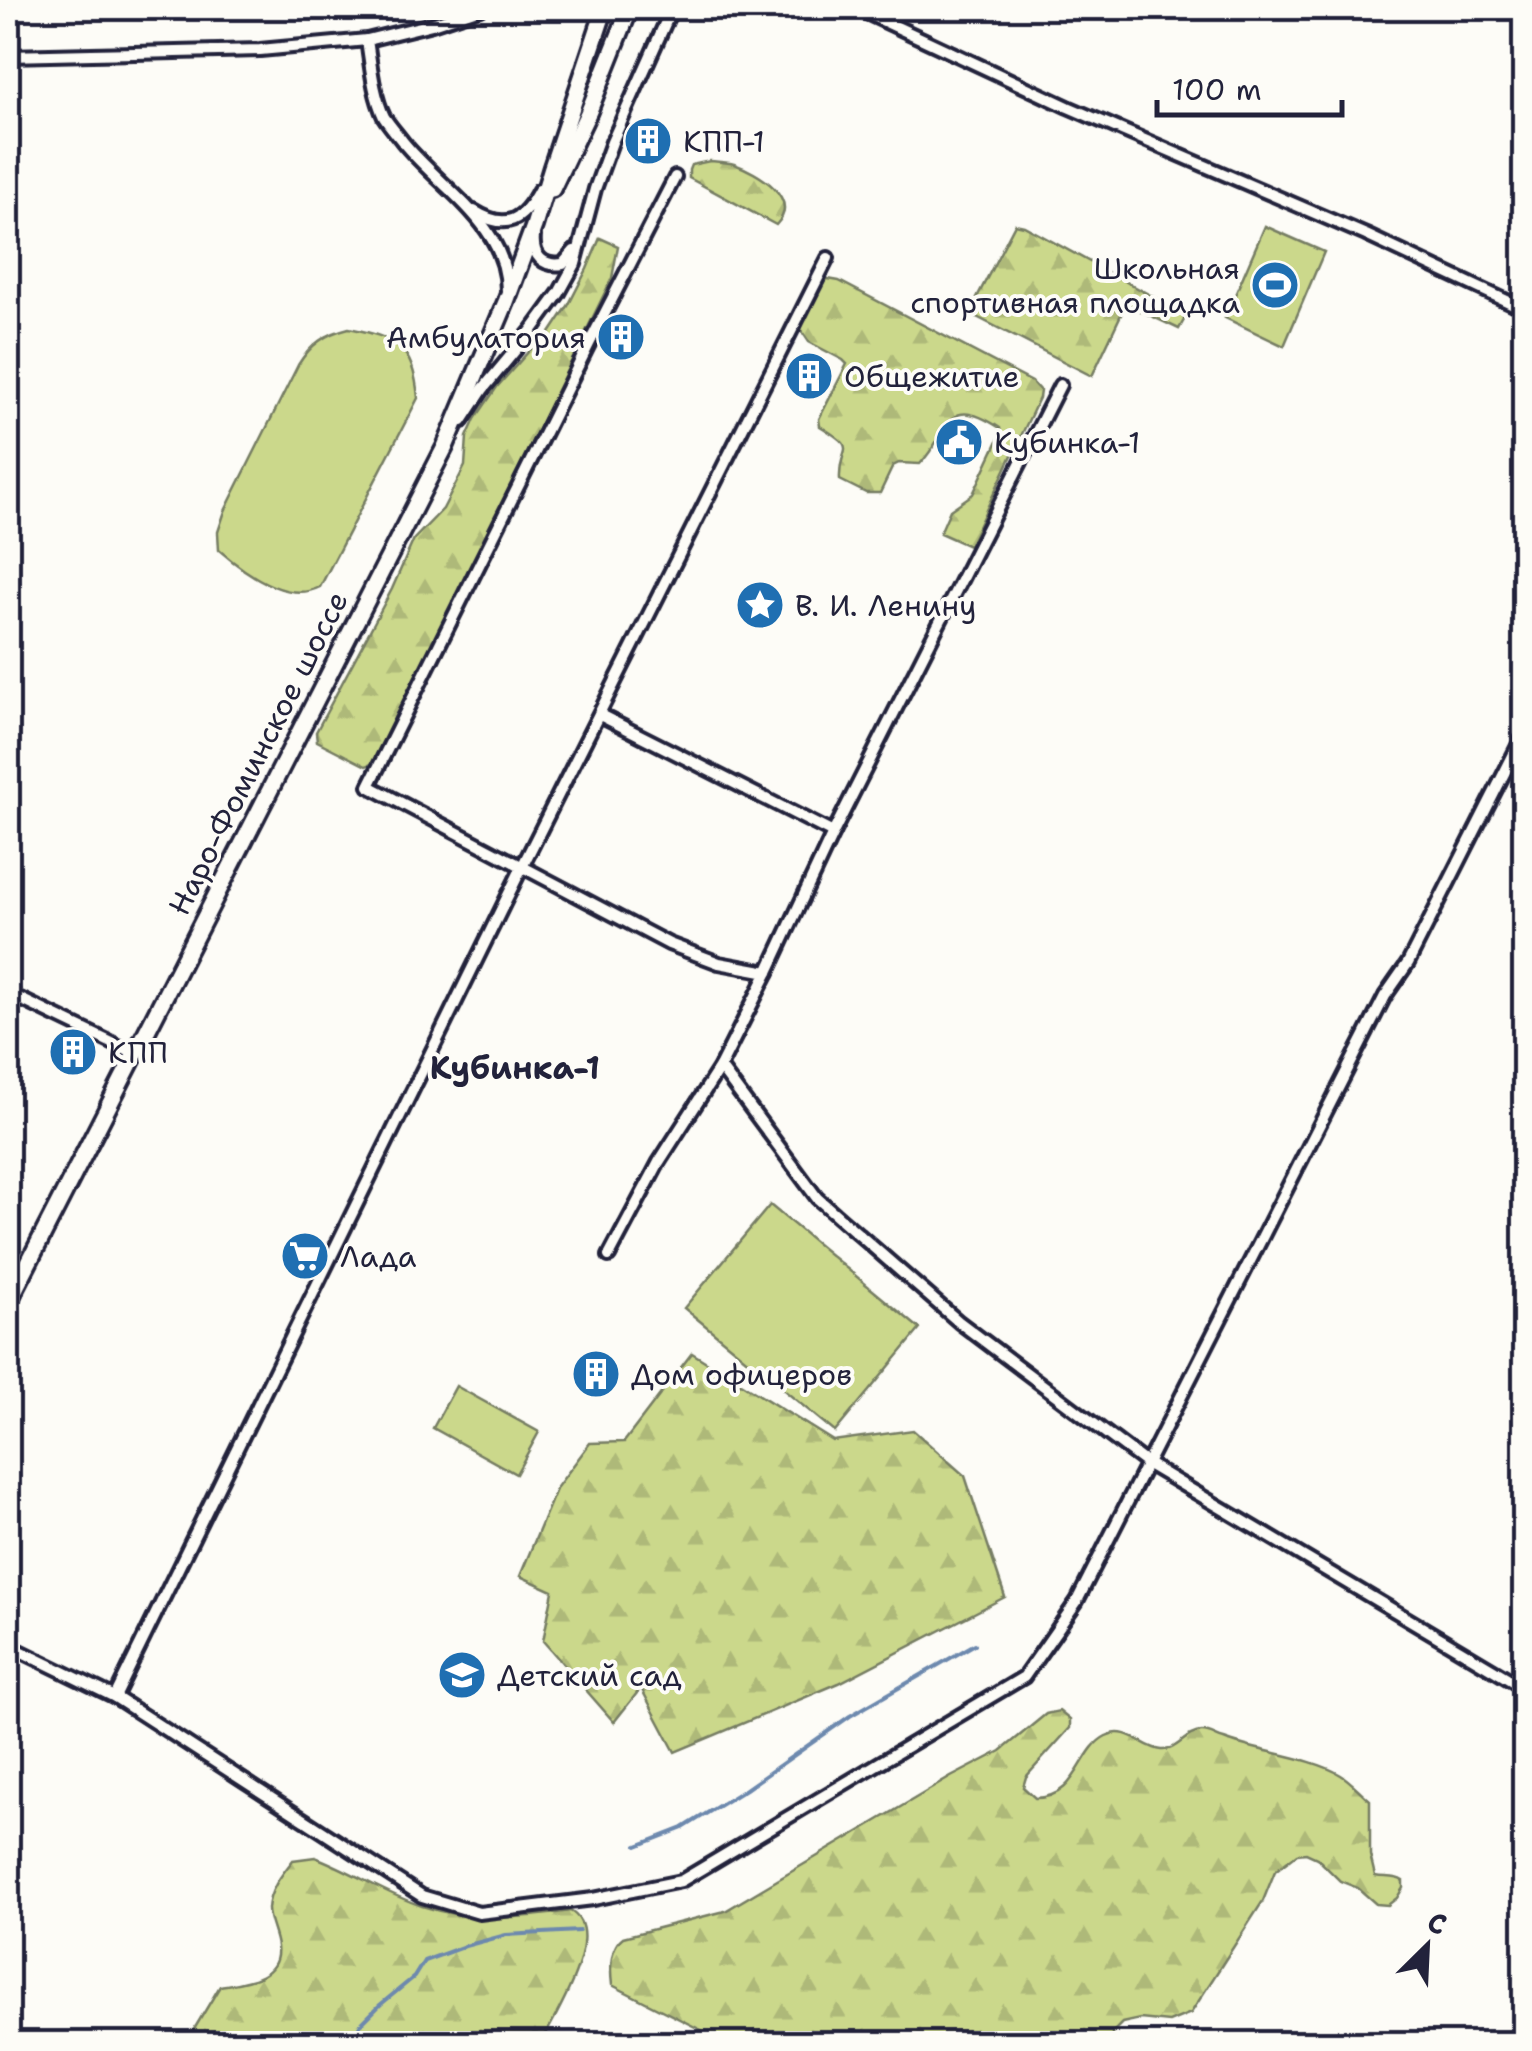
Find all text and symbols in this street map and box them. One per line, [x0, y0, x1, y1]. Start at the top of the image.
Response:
scale bar [1157, 55, 1342, 117]
text: 100 m [1172, 69, 1262, 110]
building icon: КПП-1 [622, 115, 674, 167]
place label: КПП-1 [683, 121, 765, 162]
place label: Школьная спортивная площадка [910, 248, 1240, 323]
sports icon: Школьная спортивная площадка [1249, 259, 1301, 311]
building icon: Амбулатория [595, 311, 647, 363]
place label: Амбулатория [386, 317, 586, 358]
building icon: Общежитие [783, 350, 835, 402]
place label: Общежитие [844, 356, 1020, 397]
public building icon: Кубинка-1 [933, 416, 985, 468]
place label: Кубинка-1 [994, 422, 1141, 463]
place icon: В. И. Ленину [734, 579, 786, 631]
street label: Наро-Фоминское шоссе [158, 584, 358, 922]
place label: В. И. Ленину [795, 585, 976, 626]
building icon: КПП [47, 1026, 99, 1078]
place label: КПП [108, 1032, 168, 1073]
district label: Кубинка-1 [430, 1046, 600, 1089]
supermarket icon: Лада [279, 1230, 331, 1282]
place label: Лада [340, 1236, 417, 1277]
building icon: Дом офицеров [570, 1348, 622, 1400]
place label: Дом офицеров [631, 1354, 852, 1395]
school or university icon: Детский сад [436, 1649, 488, 1701]
place label: Детский сад [497, 1655, 682, 1696]
north arrow [1377, 1896, 1477, 1996]
text: С [1422, 1902, 1453, 1944]

